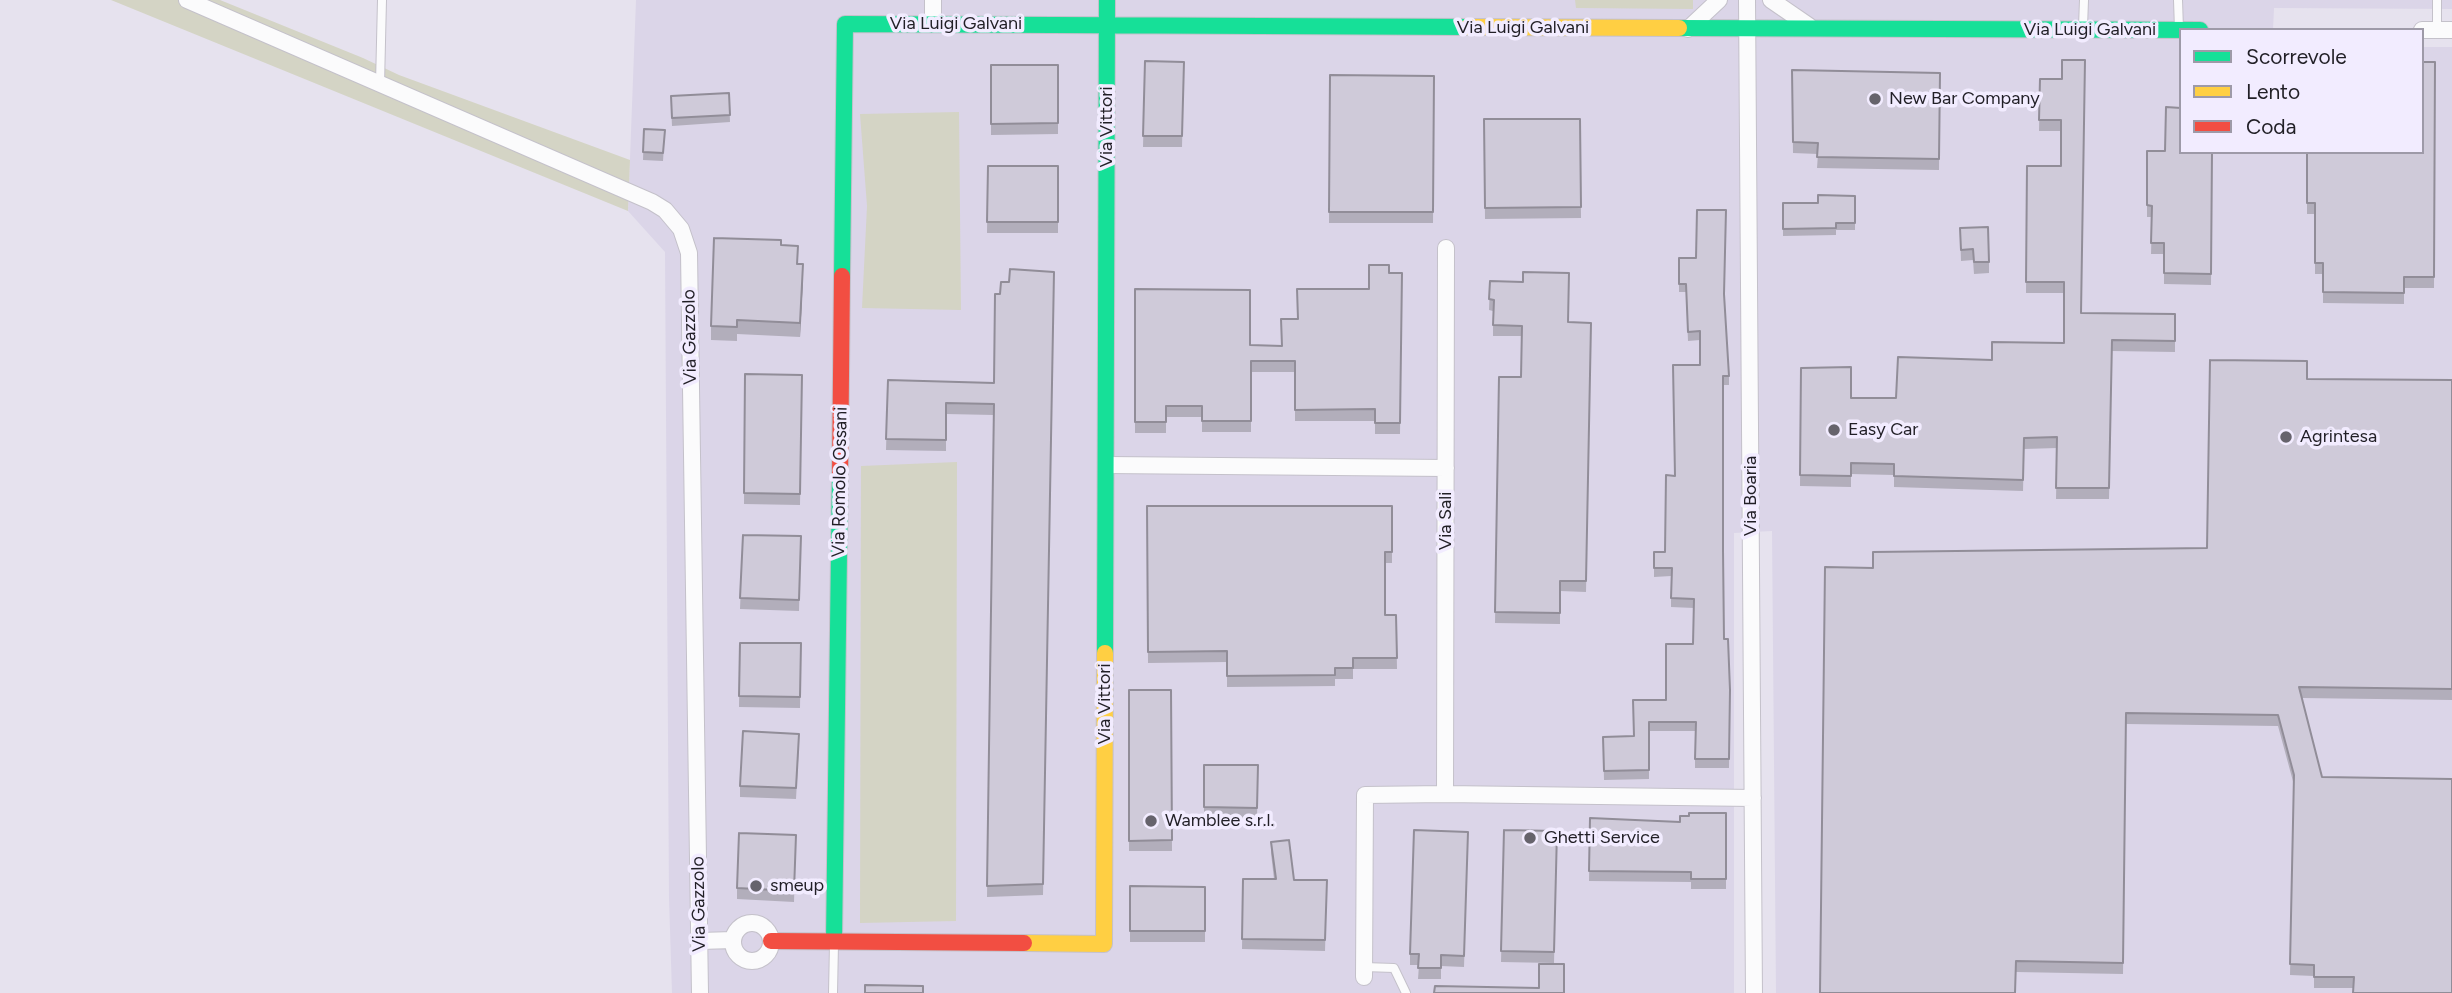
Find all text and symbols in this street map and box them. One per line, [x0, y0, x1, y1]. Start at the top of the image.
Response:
street label: Via Luigi Galvani [890, 13, 1022, 35]
street label: Via Luigi Galvani [1457, 17, 1589, 39]
street label: Via Luigi Galvani [2024, 19, 2156, 41]
legend [2179, 28, 2424, 154]
text: Scorrevole [2246, 44, 2347, 69]
text: Lento [2246, 79, 2300, 104]
street label: Via Vittori [1096, 86, 1118, 168]
place label: New Bar Company [1889, 88, 2040, 110]
marker: New Bar Company [1867, 91, 1883, 107]
text: Coda [2246, 114, 2296, 139]
street label: Via Gazzolo [678, 289, 702, 385]
street label: Via Romolo Ossani [828, 406, 852, 558]
place label: Easy Car [1848, 419, 1918, 441]
marker: Easy Car [1826, 422, 1842, 438]
place label: Agrintesa [2300, 426, 2377, 448]
marker: Agrintesa [2278, 429, 2294, 445]
street label: Via Boaria [1740, 456, 1762, 536]
street label: Via Sali [1435, 492, 1457, 550]
street label: Via Vittori [1094, 663, 1116, 745]
place label: Wamblee s.r.l. [1165, 810, 1274, 832]
marker: Wamblee s.r.l. [1143, 813, 1159, 829]
place label: Ghetti Service [1544, 827, 1660, 849]
marker: Ghetti Service [1522, 830, 1538, 846]
street label: Via Gazzolo [687, 856, 711, 952]
place label: smeup [770, 875, 824, 897]
marker: smeup [748, 878, 764, 894]

